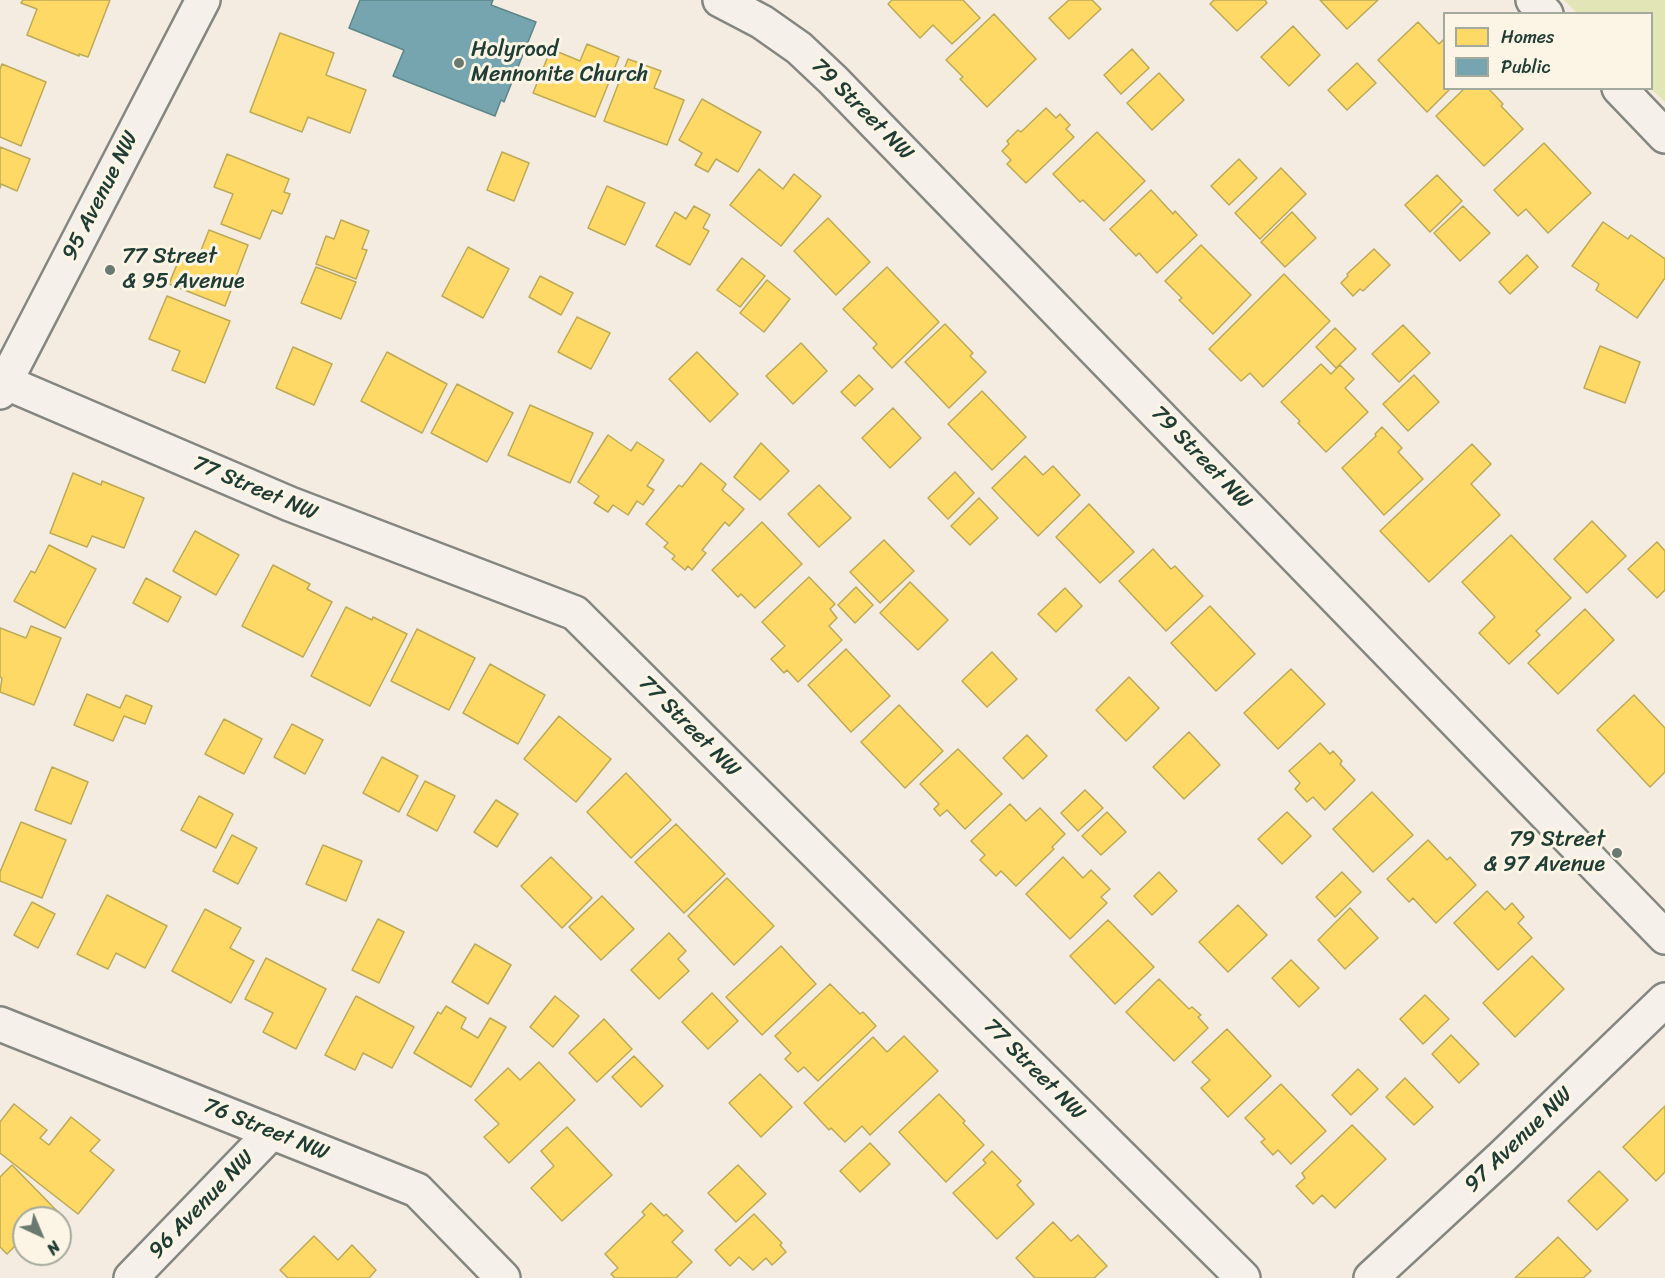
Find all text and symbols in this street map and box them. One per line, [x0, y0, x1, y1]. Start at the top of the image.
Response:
legend [1443, 12, 1653, 90]
text: Homes [1501, 21, 1554, 53]
place label: Holyrood Mennonite Church [471, 37, 648, 88]
text: Public [1501, 51, 1551, 83]
street label: 79 Street NW [805, 53, 919, 167]
marker: Holyrood Mennonite Church [452, 56, 466, 70]
street label: 95 Avenue NW [57, 127, 145, 265]
place label: 77 Street & 95 Avenue [122, 244, 245, 296]
marker: 77 Street & 95 Avenue [103, 263, 117, 277]
street label: 79 Street NW [1145, 401, 1257, 515]
street label: 77 Street NW [189, 451, 321, 527]
street label: 77 Street NW [633, 671, 745, 783]
place label: 79 Street & 97 Avenue [1483, 827, 1605, 878]
marker: 79 Street & 97 Avenue [1610, 846, 1624, 860]
street label: 77 Street NW [978, 1014, 1090, 1126]
street label: 97 Avenue NW [1459, 1082, 1579, 1198]
street label: 76 Street NW [199, 1093, 333, 1167]
street label: 96 Avenue NW [144, 1145, 260, 1265]
north arrow [12, 1206, 72, 1266]
text: N [39, 1234, 68, 1262]

